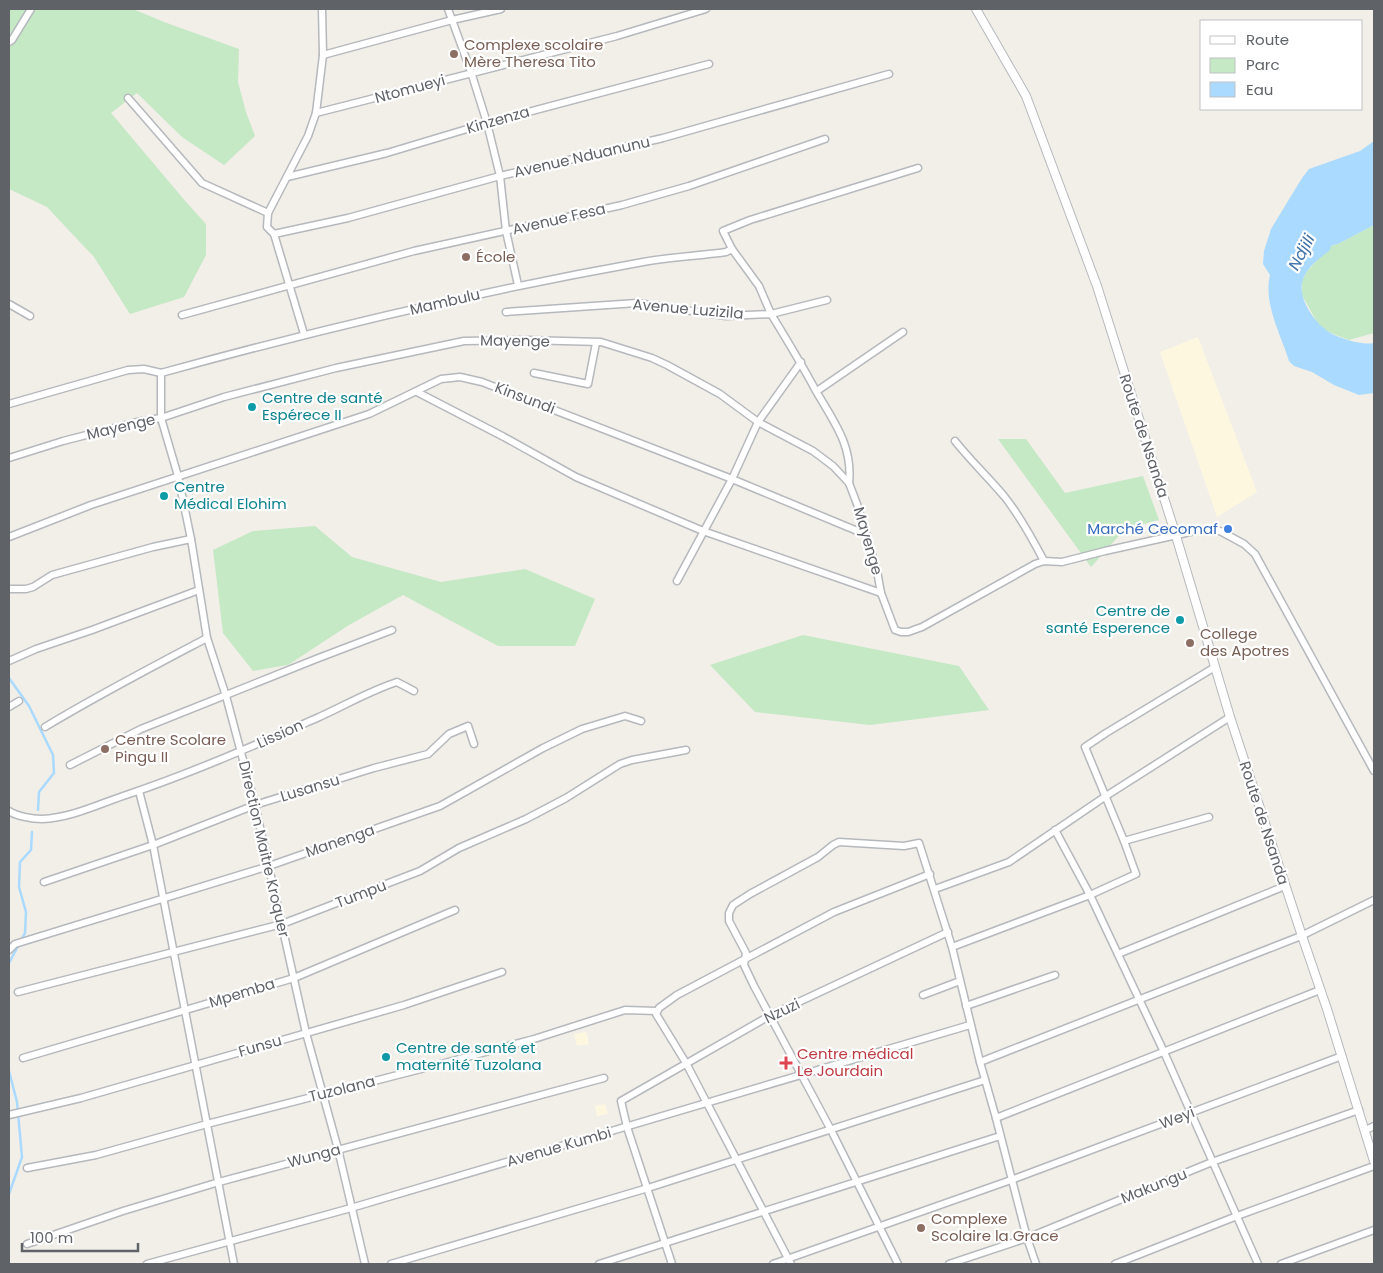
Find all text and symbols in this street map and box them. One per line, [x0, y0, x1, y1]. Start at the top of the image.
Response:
legend [1200, 20, 1363, 110]
text: Route [1246, 29, 1289, 50]
place label: Complexe scolaire Mère Theresa Tito [464, 34, 603, 72]
marker: Complexe scolaire Mère Theresa Tito [448, 48, 460, 60]
text: Parc [1246, 54, 1280, 75]
street label: Ntomueyi [372, 69, 447, 108]
text: Eau [1246, 79, 1273, 100]
street label: Kinzenza [464, 100, 532, 139]
street label: Avenue Nduanunu [512, 131, 652, 182]
street label: Avenue Fesa [510, 198, 608, 239]
water label: Ndjili [1282, 229, 1321, 274]
place label: École [476, 246, 515, 267]
marker: École [460, 251, 472, 263]
street label: Mambulu [408, 283, 482, 320]
street label: Avenue Luzizila [632, 293, 744, 324]
street label: Mayenge [480, 329, 550, 352]
street label: Route de Nsanda [1115, 371, 1174, 500]
street label: Kinsundi [492, 376, 558, 419]
place label: Centre de santé Espérece II [262, 387, 383, 425]
marker: Centre de santé Espérece II [246, 401, 258, 413]
street label: Mayenge [84, 408, 157, 445]
place label: Centre Médical Elohim [174, 476, 287, 514]
marker: Centre Médical Elohim [158, 490, 170, 502]
street label: Mayenge [849, 504, 888, 577]
place label: Marché Cecomaf [1087, 518, 1218, 539]
marker: Marché Cecomaf [1222, 523, 1234, 535]
place label: Centre de santé Esperence [1046, 600, 1170, 638]
marker: Centre de santé Esperence [1174, 614, 1186, 626]
place label: College des Apotres [1200, 623, 1289, 661]
marker: College des Apotres [1184, 637, 1196, 649]
street label: Lission [253, 714, 306, 753]
place label: Centre Scolare Pingu II [115, 729, 226, 767]
marker: Centre Scolare Pingu II [99, 743, 111, 755]
street label: Route de Nsanda [1235, 758, 1294, 887]
street label: Direction Maitre Kroquer [234, 759, 295, 940]
street label: Lusansu [278, 769, 342, 806]
street label: Manenga [302, 819, 377, 862]
street label: Tumpu [332, 874, 389, 913]
street label: Mpemba [206, 973, 277, 1013]
street label: Nzuzi [760, 993, 803, 1028]
street label: Funsu [236, 1029, 284, 1062]
place label: Centre de santé et maternité Tuzolana [396, 1037, 542, 1075]
place label: Centre médical Le Jourdain [797, 1043, 913, 1081]
marker: Centre de santé et maternité Tuzolana [380, 1051, 392, 1063]
marker: Centre médical Le Jourdain [779, 1056, 793, 1070]
street label: Tuzolana [306, 1070, 377, 1107]
street label: Weyi [1156, 1101, 1197, 1134]
street label: Avenue Kumbi [504, 1122, 614, 1172]
street label: Wunga [285, 1138, 343, 1173]
street label: Makungu [1118, 1163, 1190, 1208]
place label: Complexe Scolaire la Grace [931, 1208, 1059, 1246]
scale bar [22, 1220, 139, 1252]
marker: Complexe Scolaire la Grace [915, 1222, 927, 1234]
text: 100 m [30, 1227, 73, 1248]

